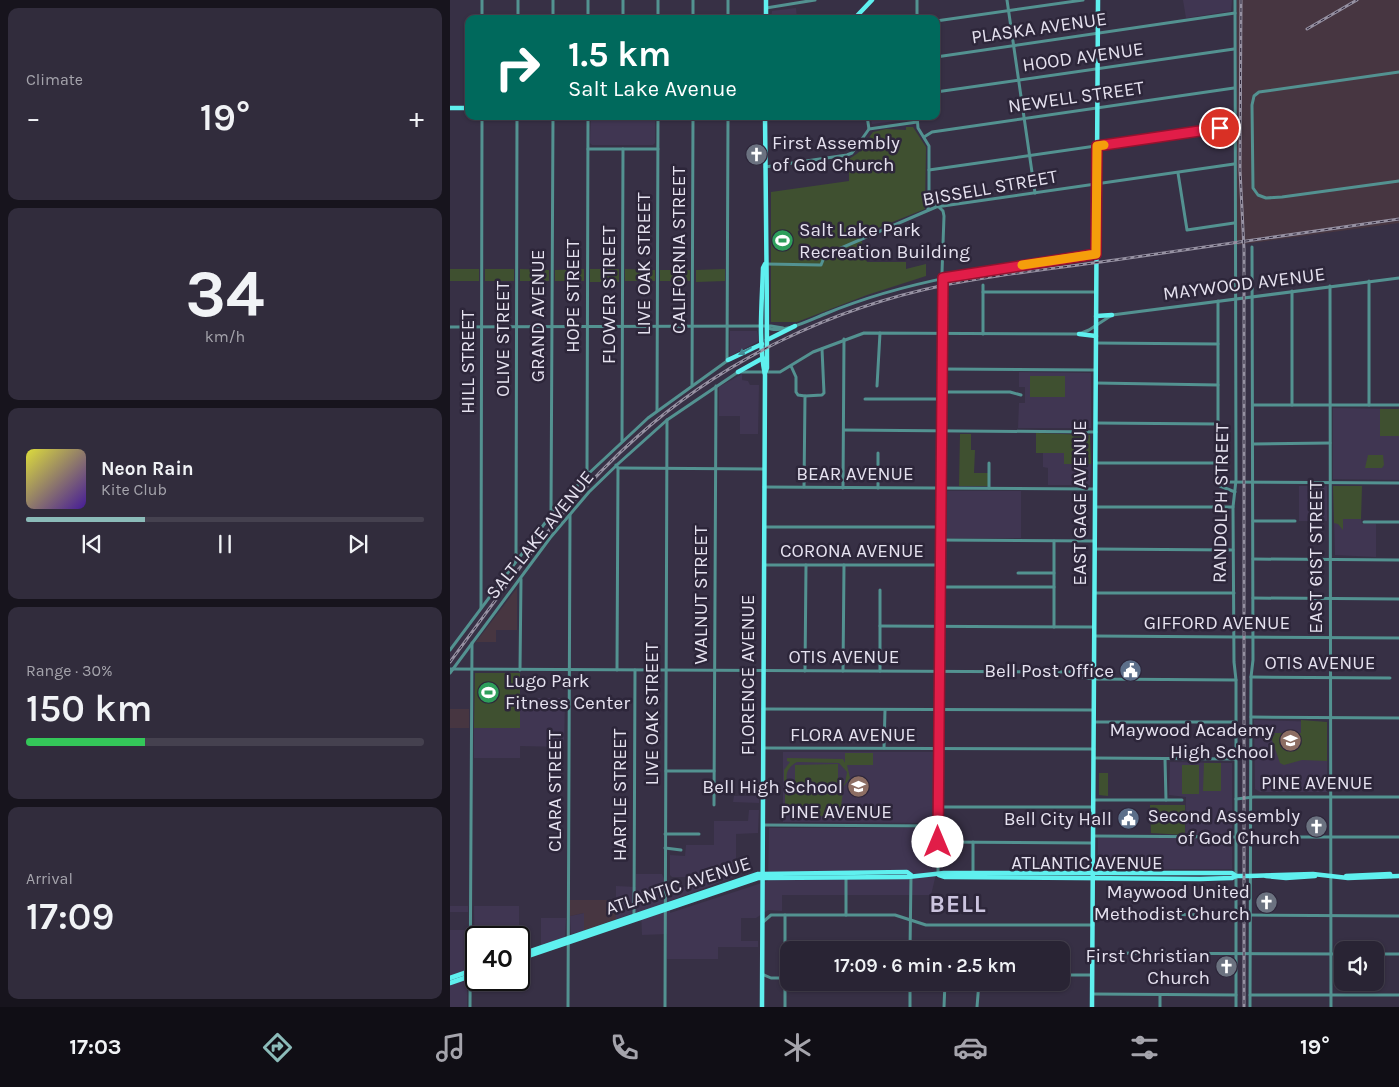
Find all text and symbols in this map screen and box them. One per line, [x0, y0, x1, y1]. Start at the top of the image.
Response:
street label: PLASKA AVENUE [970, 8, 1108, 48]
text: 1.5 km [568, 34, 671, 75]
icon: right [485, 35, 550, 100]
street label: HOOD AVENUE [1021, 38, 1145, 76]
text: Climate [26, 70, 83, 89]
text: Salt Lake Avenue [568, 76, 737, 102]
street label: NEWELL STREET [1007, 76, 1146, 117]
text: 19° [200, 95, 250, 140]
text: − [26, 101, 41, 134]
text: + [409, 101, 424, 134]
pin [1199, 107, 1241, 149]
icon: arrive [1206, 114, 1234, 142]
place label: First Assembly of God Church [772, 132, 900, 176]
church icon: First Assembly of God Church [744, 142, 768, 166]
street label: BISSELL STREET [921, 165, 1060, 211]
street label: CALIFORNIA STREET [668, 166, 690, 334]
street label: LIVE OAK STREET [633, 192, 655, 335]
place label: Salt Lake Park Recreation Building [799, 219, 970, 263]
street label: FLOWER STREET [598, 225, 620, 364]
sports icon: Salt Lake Park Recreation Building [771, 229, 795, 253]
street label: HOPE STREET [562, 238, 584, 353]
street label: GRAND AVENUE [527, 250, 549, 382]
text: 34 [185, 256, 265, 332]
street label: MAYWOOD AVENUE [1162, 263, 1326, 305]
street label: OLIVE STREET [492, 281, 514, 397]
street label: HILL STREET [457, 310, 479, 414]
text: km/h [205, 327, 245, 346]
one-way arrow [738, 347, 752, 356]
street label: EAST GAGE AVENUE [1069, 420, 1091, 586]
street label: RANDOLPH STREET [1209, 422, 1233, 583]
text: Neon Rain [101, 458, 194, 480]
street label: BEAR AVENUE [796, 463, 914, 485]
street label: SALT LAKE AVENUE [481, 466, 599, 604]
text: Kite Club [101, 480, 167, 499]
street label: EAST 61ST STREET [1305, 480, 1327, 634]
street label: WALNUT STREET [690, 525, 712, 665]
icon: previous [78, 530, 106, 558]
icon: pause [211, 530, 239, 558]
icon: next [344, 530, 372, 558]
street label: CORONA AVENUE [780, 540, 924, 562]
street label: FLORENCE AVENUE [737, 594, 759, 756]
street label: GIFFORD AVENUE [1144, 612, 1290, 634]
street label: LIVE OAK STREET [641, 642, 663, 785]
street label: OTIS AVENUE [789, 646, 899, 668]
street label: OTIS AVENUE [1265, 652, 1375, 674]
public building icon: Bell Post Office [1118, 659, 1142, 683]
place label: Bell Post Office [984, 660, 1114, 682]
text: Range · 30% [26, 661, 113, 680]
place label: Lugo Park Fitness Center [505, 670, 630, 714]
sports icon: Lugo Park Fitness Center [477, 680, 501, 704]
text: 150 km [26, 686, 152, 731]
place label: Maywood Academy High School [1109, 719, 1274, 763]
street label: FLORA AVENUE [790, 724, 916, 746]
street label: HARTLE STREET [609, 728, 631, 861]
school or university icon: Maywood Academy High School [1278, 729, 1302, 753]
street label: CLARA STREET [544, 730, 566, 852]
street label: PINE AVENUE [1261, 772, 1373, 794]
school or university icon: Bell High School [847, 775, 871, 799]
place label: Bell High School [702, 776, 843, 798]
street label: PINE AVENUE [780, 801, 892, 823]
place label: Second Assembly of God Church [1147, 805, 1300, 849]
public building icon: Bell City Hall [1116, 807, 1140, 831]
place label: Bell City Hall [1004, 808, 1112, 830]
position arrow [911, 815, 963, 867]
church icon: Second Assembly of God Church [1304, 815, 1328, 839]
street label: ATLANTIC AVENUE [603, 852, 753, 920]
street label: ATLANTIC AVENUE [1011, 852, 1163, 874]
text: Arrival [26, 869, 73, 888]
place label: Maywood United Methodist Church [1094, 881, 1250, 925]
district label: BELL [929, 890, 987, 918]
church icon: Maywood United Methodist Church [1254, 891, 1278, 915]
text: 17:09 [26, 894, 114, 939]
speed limit sign: 40 [465, 926, 530, 991]
map controls [1334, 941, 1384, 991]
button: sound [1334, 941, 1384, 991]
place label: First Christian Church [1086, 945, 1210, 989]
text: 17:09 · 6 min · 2.5 km [834, 955, 1016, 977]
church icon: First Christian Church [1214, 955, 1238, 979]
icon: directions [260, 1030, 295, 1065]
icon: music [433, 1030, 468, 1065]
icon: phone [607, 1030, 642, 1065]
icon: climate [780, 1030, 815, 1065]
icon: car [953, 1030, 988, 1065]
icon: filters [1127, 1030, 1162, 1065]
text: 17:03 [69, 1034, 122, 1060]
text: 19° [1300, 1034, 1330, 1060]

